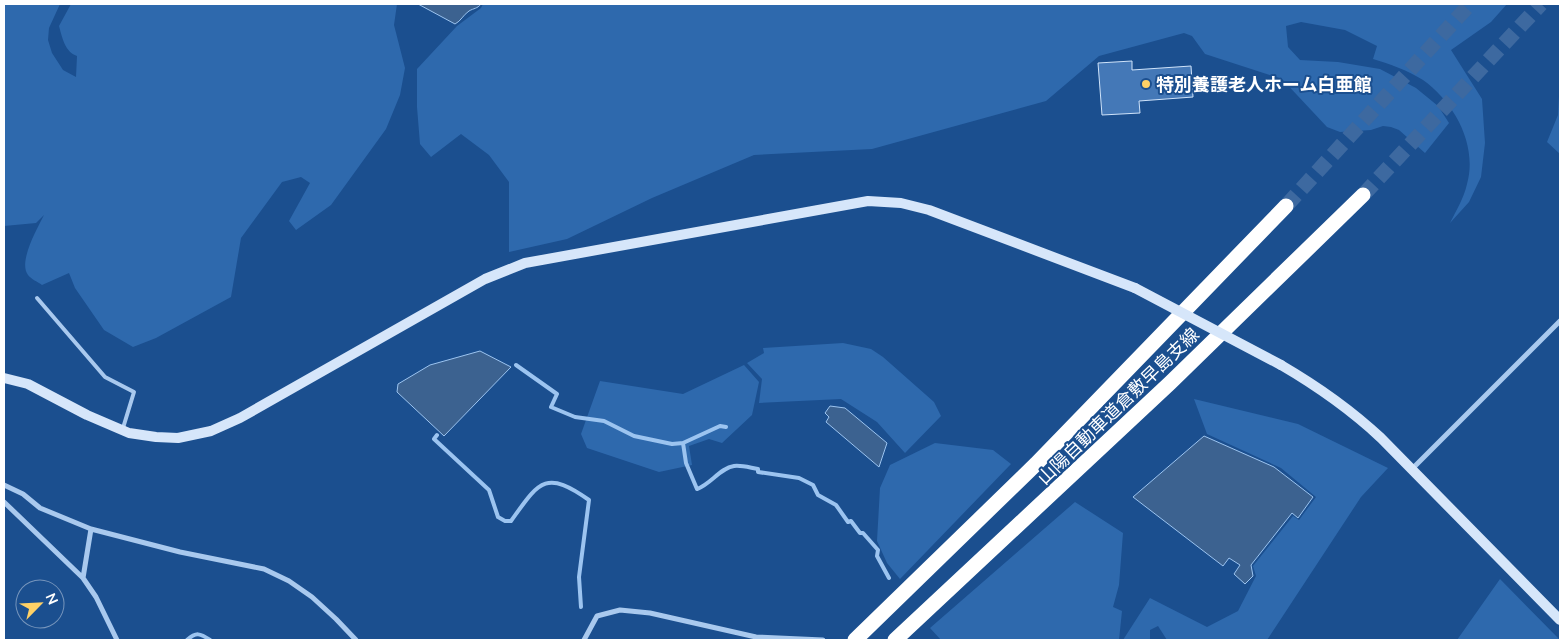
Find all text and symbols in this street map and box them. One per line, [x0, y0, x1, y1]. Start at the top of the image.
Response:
place label: 特別養護老人ホーム白亜館 [1156, 73, 1371, 96]
marker: 特別養護老人ホーム白亜館 [1140, 78, 1152, 90]
street label: 山陽自動車道倉敷早島支線 [1032, 323, 1204, 489]
north arrow [15, 579, 65, 629]
text: N [42, 590, 62, 607]

